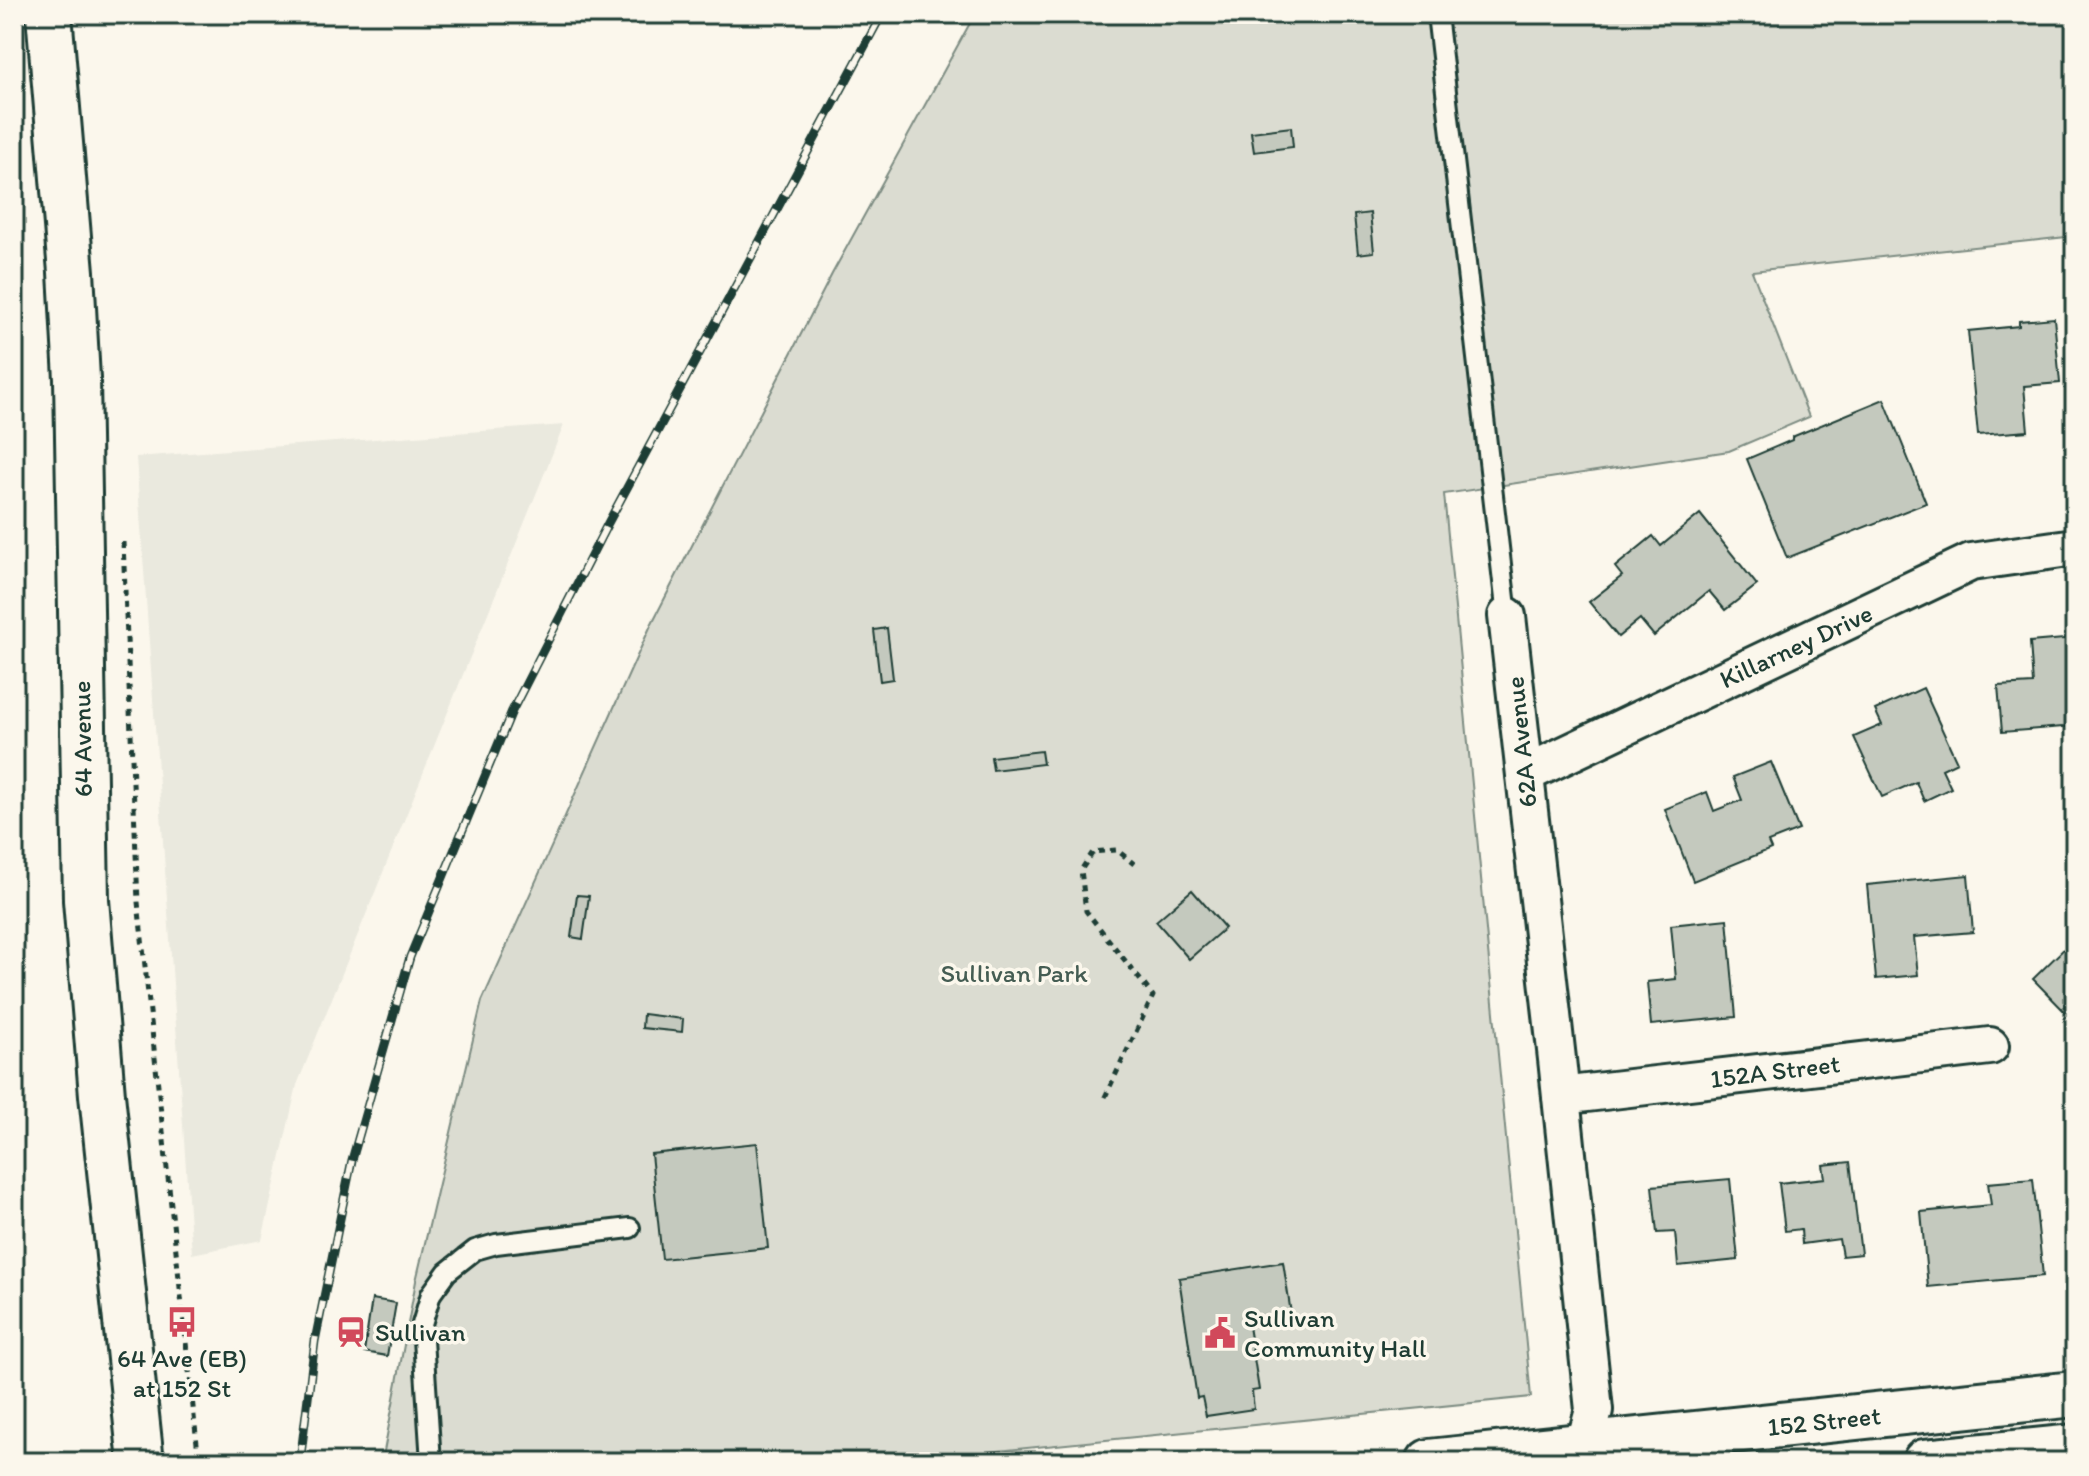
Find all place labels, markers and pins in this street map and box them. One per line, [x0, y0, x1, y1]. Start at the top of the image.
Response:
place label: Sullivan Community Hall [1244, 1302, 1426, 1364]
bus stop icon: 64 Ave (EB) at 152 St [165, 1305, 199, 1339]
station icon: Sullivan [334, 1315, 368, 1349]
place label: Sullivan [375, 1316, 466, 1348]
public building icon: Sullivan Community Hall [1203, 1316, 1237, 1350]
place label: 64 Ave (EB) at 152 St [117, 1342, 247, 1404]

